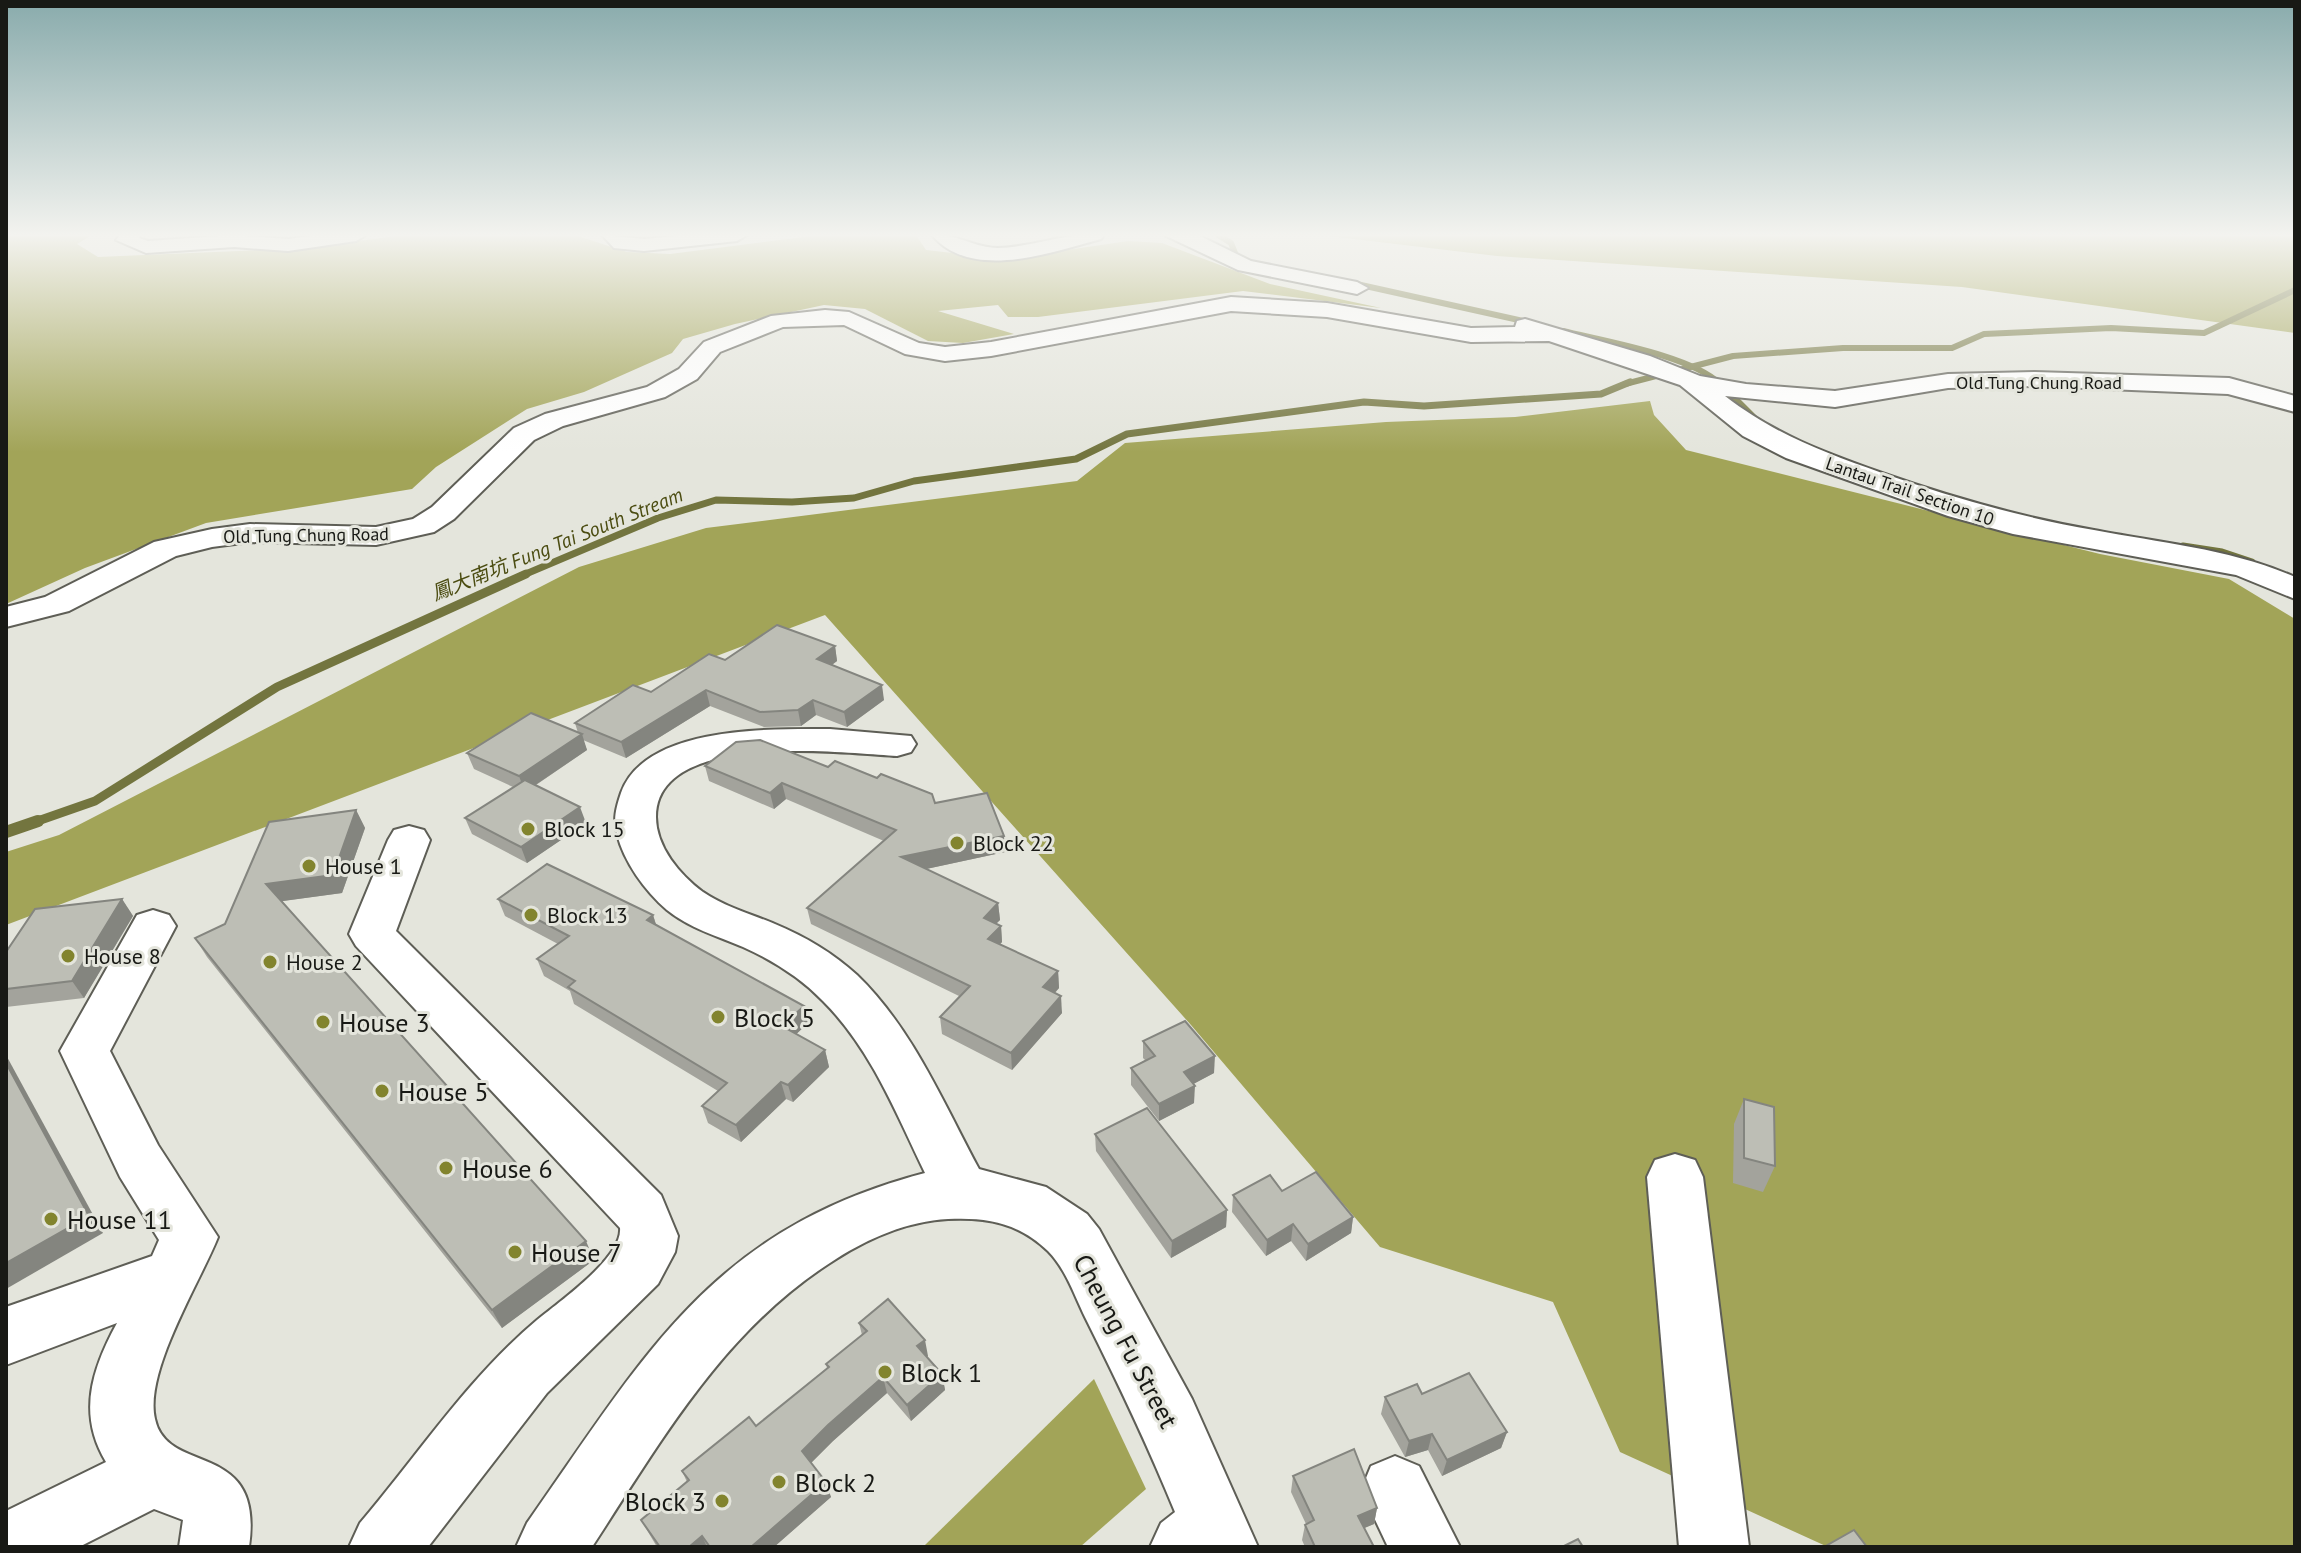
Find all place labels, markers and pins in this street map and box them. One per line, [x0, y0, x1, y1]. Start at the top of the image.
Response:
place label: Block 15 [544, 815, 625, 843]
marker: Block 15 [519, 820, 537, 838]
place label: Block 22 [973, 829, 1054, 857]
marker: Block 22 [948, 834, 966, 852]
place label: House 1 [325, 852, 402, 880]
marker: House 1 [300, 857, 318, 875]
place label: Block 13 [547, 901, 628, 929]
marker: Block 13 [522, 906, 540, 924]
place label: House 8 [84, 942, 161, 970]
marker: House 8 [59, 947, 77, 965]
place label: House 2 [286, 948, 363, 976]
marker: House 2 [261, 953, 279, 971]
place label: Block 5 [734, 1001, 815, 1034]
place label: House 3 [339, 1006, 430, 1039]
marker: Block 5 [709, 1008, 727, 1026]
marker: House 3 [314, 1013, 332, 1031]
place label: House 5 [398, 1075, 489, 1108]
marker: House 5 [373, 1082, 391, 1100]
place label: House 6 [462, 1152, 553, 1185]
marker: House 6 [437, 1159, 455, 1177]
place label: House 11 [67, 1203, 172, 1236]
marker: House 11 [42, 1210, 60, 1228]
place label: House 7 [531, 1236, 622, 1269]
marker: House 7 [506, 1243, 524, 1261]
place label: Block 1 [901, 1356, 982, 1389]
marker: Block 1 [876, 1363, 894, 1381]
place label: Block 2 [795, 1466, 876, 1499]
marker: Block 2 [770, 1473, 788, 1491]
place label: Block 3 [625, 1485, 706, 1518]
marker: Block 3 [713, 1492, 731, 1510]

